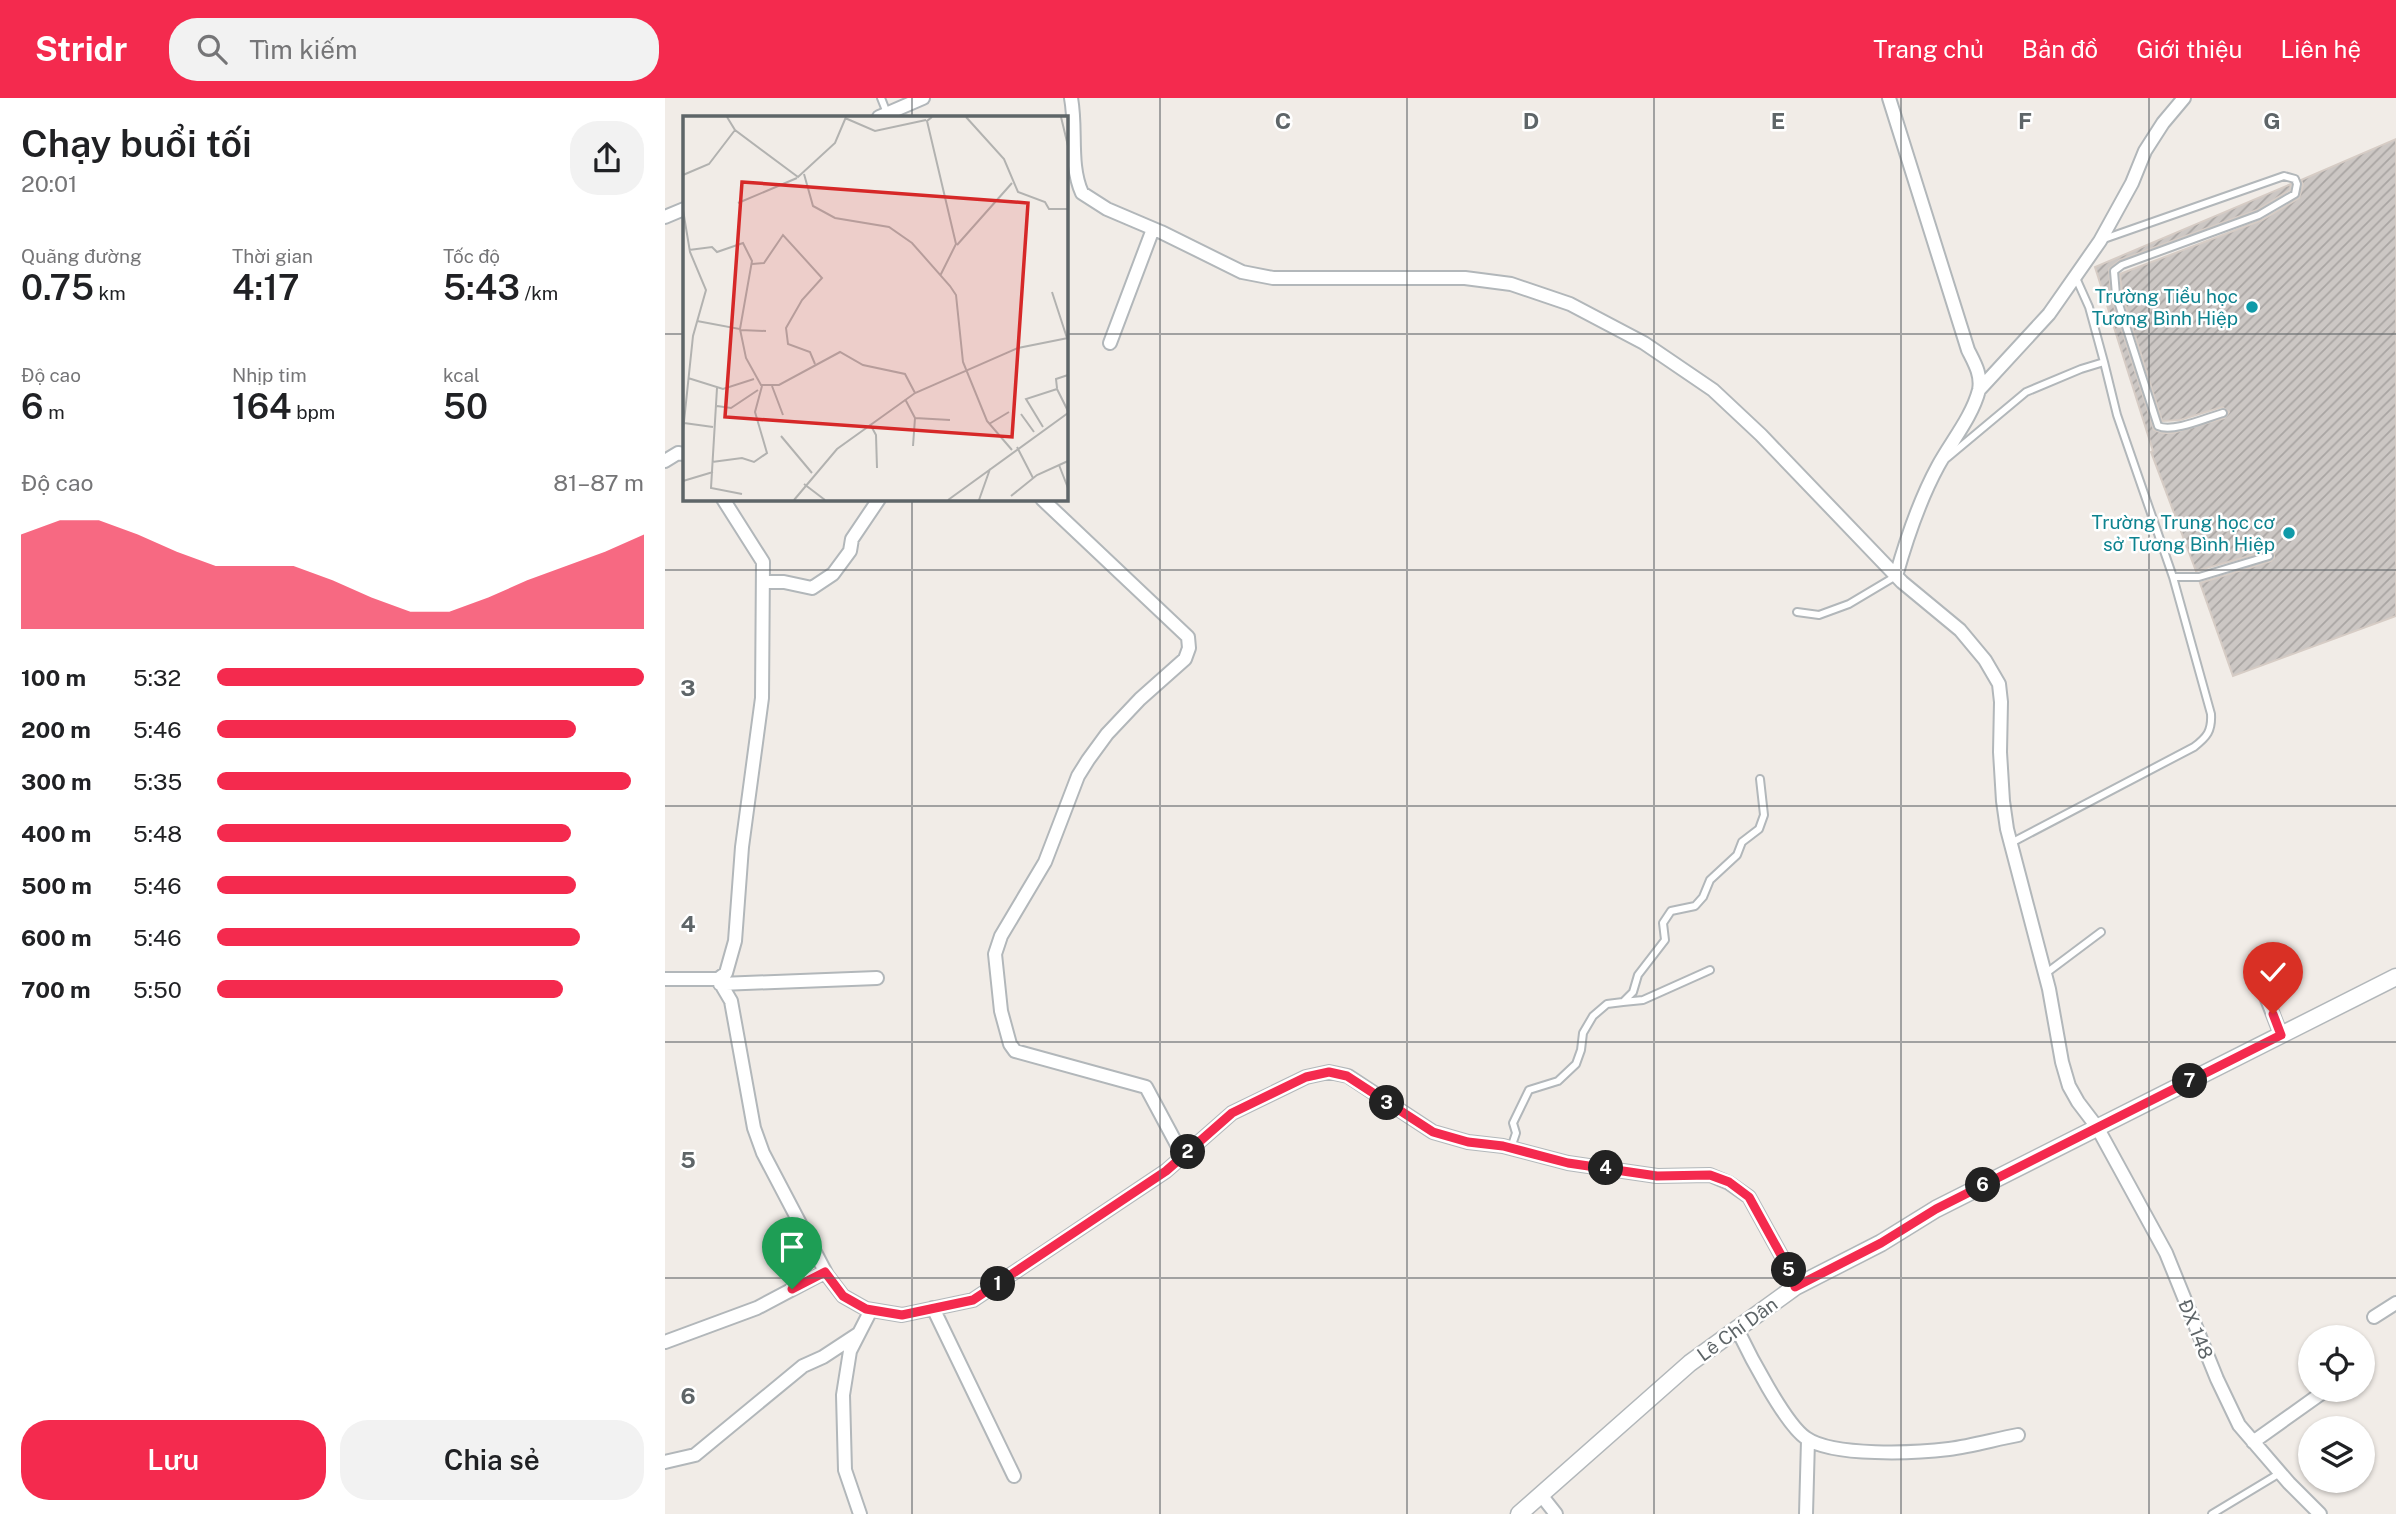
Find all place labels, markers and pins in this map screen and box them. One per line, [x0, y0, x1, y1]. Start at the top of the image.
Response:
place label: Trường Tiểu học Tương Bình Hiệp [2092, 285, 2238, 329]
marker: Trường Tiểu học Tương Bình Hiệp [2244, 299, 2260, 315]
place label: Trường Trung học cơ sở Tương Bình Hiệp [2091, 511, 2276, 555]
marker: Trường Trung học cơ sở Tương Bình Hiệp [2281, 525, 2297, 541]
pin [2243, 942, 2303, 1014]
pin: 7 [2173, 1063, 2207, 1098]
pin: 3 [1369, 1086, 1405, 1121]
pin: 2 [1170, 1134, 1205, 1170]
pin: 4 [1588, 1150, 1623, 1186]
pin: 6 [1965, 1168, 2001, 1202]
pin [762, 1217, 822, 1289]
pin: 5 [1771, 1252, 1807, 1288]
pin: 1 [981, 1266, 1015, 1302]

